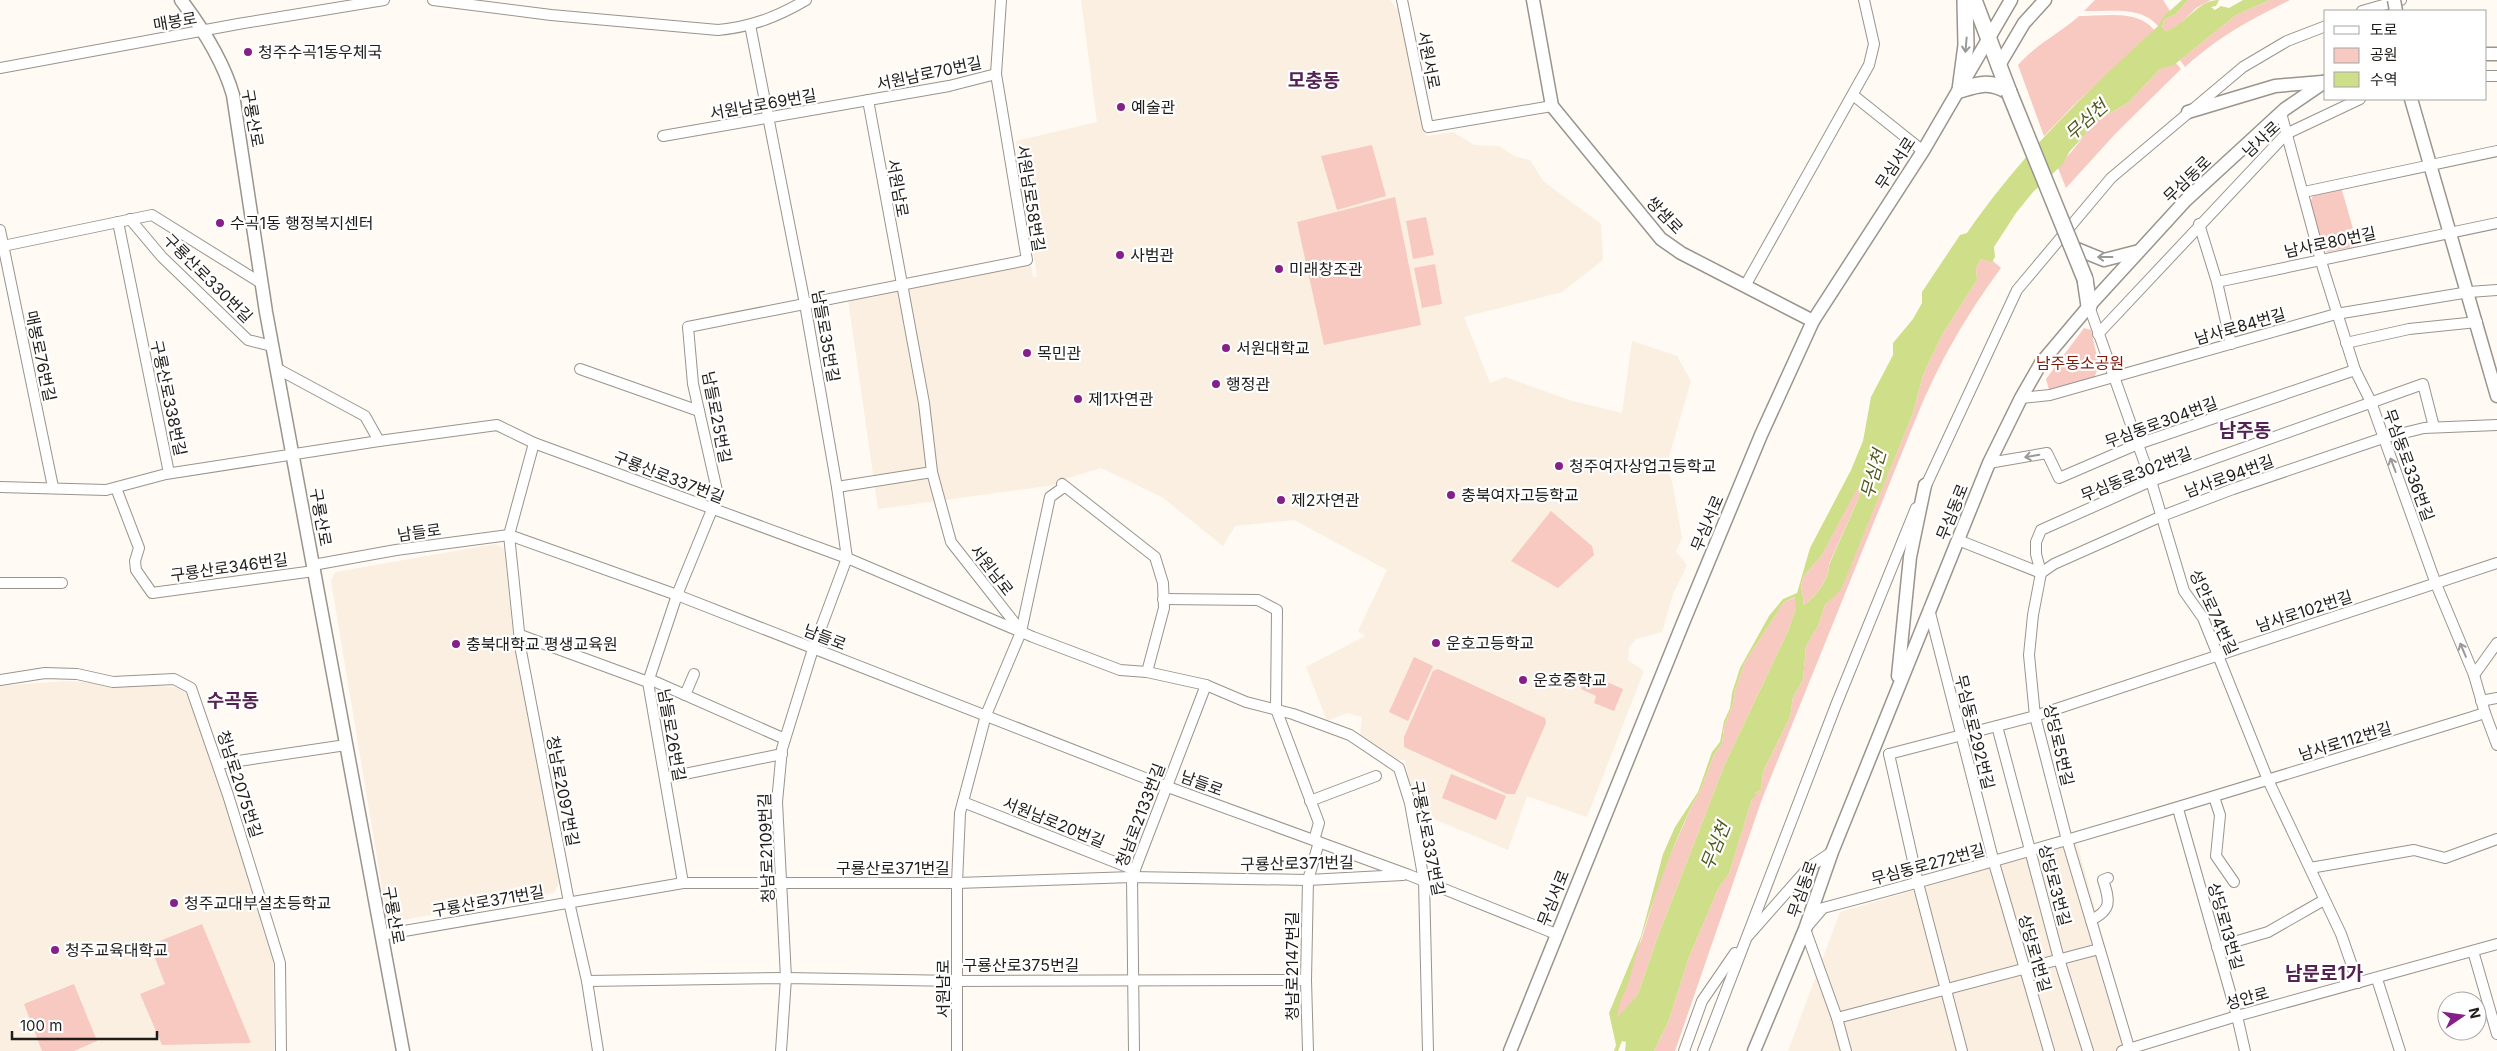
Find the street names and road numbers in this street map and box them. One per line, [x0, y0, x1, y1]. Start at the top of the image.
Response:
street label: 매봉로 [152, 7, 199, 35]
street label: 서원서로 [1414, 29, 1444, 91]
street label: 서원남로70번길 [874, 52, 984, 94]
street label: 서원남로69번길 [708, 85, 818, 123]
street label: 구룡산로 [238, 87, 268, 149]
street label: 남사로 [2238, 116, 2284, 161]
street label: 무심서로 [1871, 133, 1920, 193]
street label: 서원남로58번길 [1013, 143, 1049, 253]
street label: 무심동로 [2159, 151, 2215, 207]
street label: 서원남로 [883, 157, 913, 219]
street label: 쌍샘로 [1642, 192, 1688, 238]
street label: 남사로80번길 [2282, 222, 2378, 262]
street label: 구룡산로330번길 [159, 229, 257, 327]
street label: 남들로35번길 [808, 288, 844, 384]
street label: 남사로84번길 [2192, 303, 2288, 349]
street label: 매봉로76번길 [22, 309, 60, 403]
street label: 구룡산로338번길 [147, 338, 191, 458]
street label: 남들로25번길 [698, 369, 736, 465]
street label: 무심동로304번길 [2102, 392, 2220, 452]
street label: 무심동로336번길 [2379, 406, 2439, 524]
street label: 무심동로302번길 [2078, 443, 2194, 505]
street label: 구룡산로337번길 [611, 447, 727, 507]
street label: 남사로94번길 [2181, 451, 2277, 501]
street label: 무심동로 [1932, 481, 1972, 543]
street label: 구룡산로 [306, 486, 336, 548]
street label: 무심서로 [1686, 492, 1728, 554]
street label: 남들로 [396, 519, 443, 545]
street label: 서원남로 [966, 541, 1018, 600]
street label: 구룡산로346번길 [169, 549, 289, 585]
street label: 성안로74번길 [2185, 566, 2243, 658]
street label: 남사로102번길 [2253, 586, 2355, 636]
street label: 남들로 [801, 620, 849, 654]
street label: 무심동로292번길 [1951, 672, 1999, 792]
street label: 남들로26번길 [654, 687, 690, 783]
street label: 상당로5번길 [2040, 702, 2078, 788]
street label: 남사로112번길 [2296, 717, 2394, 765]
street label: 청남로2075번길 [213, 728, 267, 840]
street label: 청남로2097번길 [542, 734, 584, 848]
street label: 청남로2133번길 [1111, 760, 1169, 870]
street label: 남들로 [1178, 766, 1226, 800]
street label: 구룡산로337번길 [1407, 779, 1449, 897]
street label: 서원남로20번길 [1000, 792, 1108, 852]
street label: 청남로2109번길 [754, 793, 778, 903]
street label: 무심동로272번길 [1869, 839, 1987, 889]
street label: 상당로3번길 [2035, 842, 2075, 928]
street label: 구룡산로371번길 [1240, 852, 1354, 874]
street label: 구룡산로371번길 [836, 858, 950, 878]
street label: 무심동로 [1783, 858, 1821, 920]
street label: 무심서로 [1533, 867, 1573, 929]
street label: 상당로13번길 [2204, 880, 2248, 972]
street label: 구룡산로371번길 [430, 881, 546, 921]
street label: 구룡산로 [379, 884, 409, 946]
street label: 청남로2147번길 [1282, 911, 1302, 1021]
street label: 상당로1번길 [2014, 912, 2056, 994]
street label: 구룡산로375번길 [963, 955, 1079, 975]
street label: 서원남로 [933, 959, 953, 1018]
street label: 성안로 [2223, 982, 2271, 1014]

